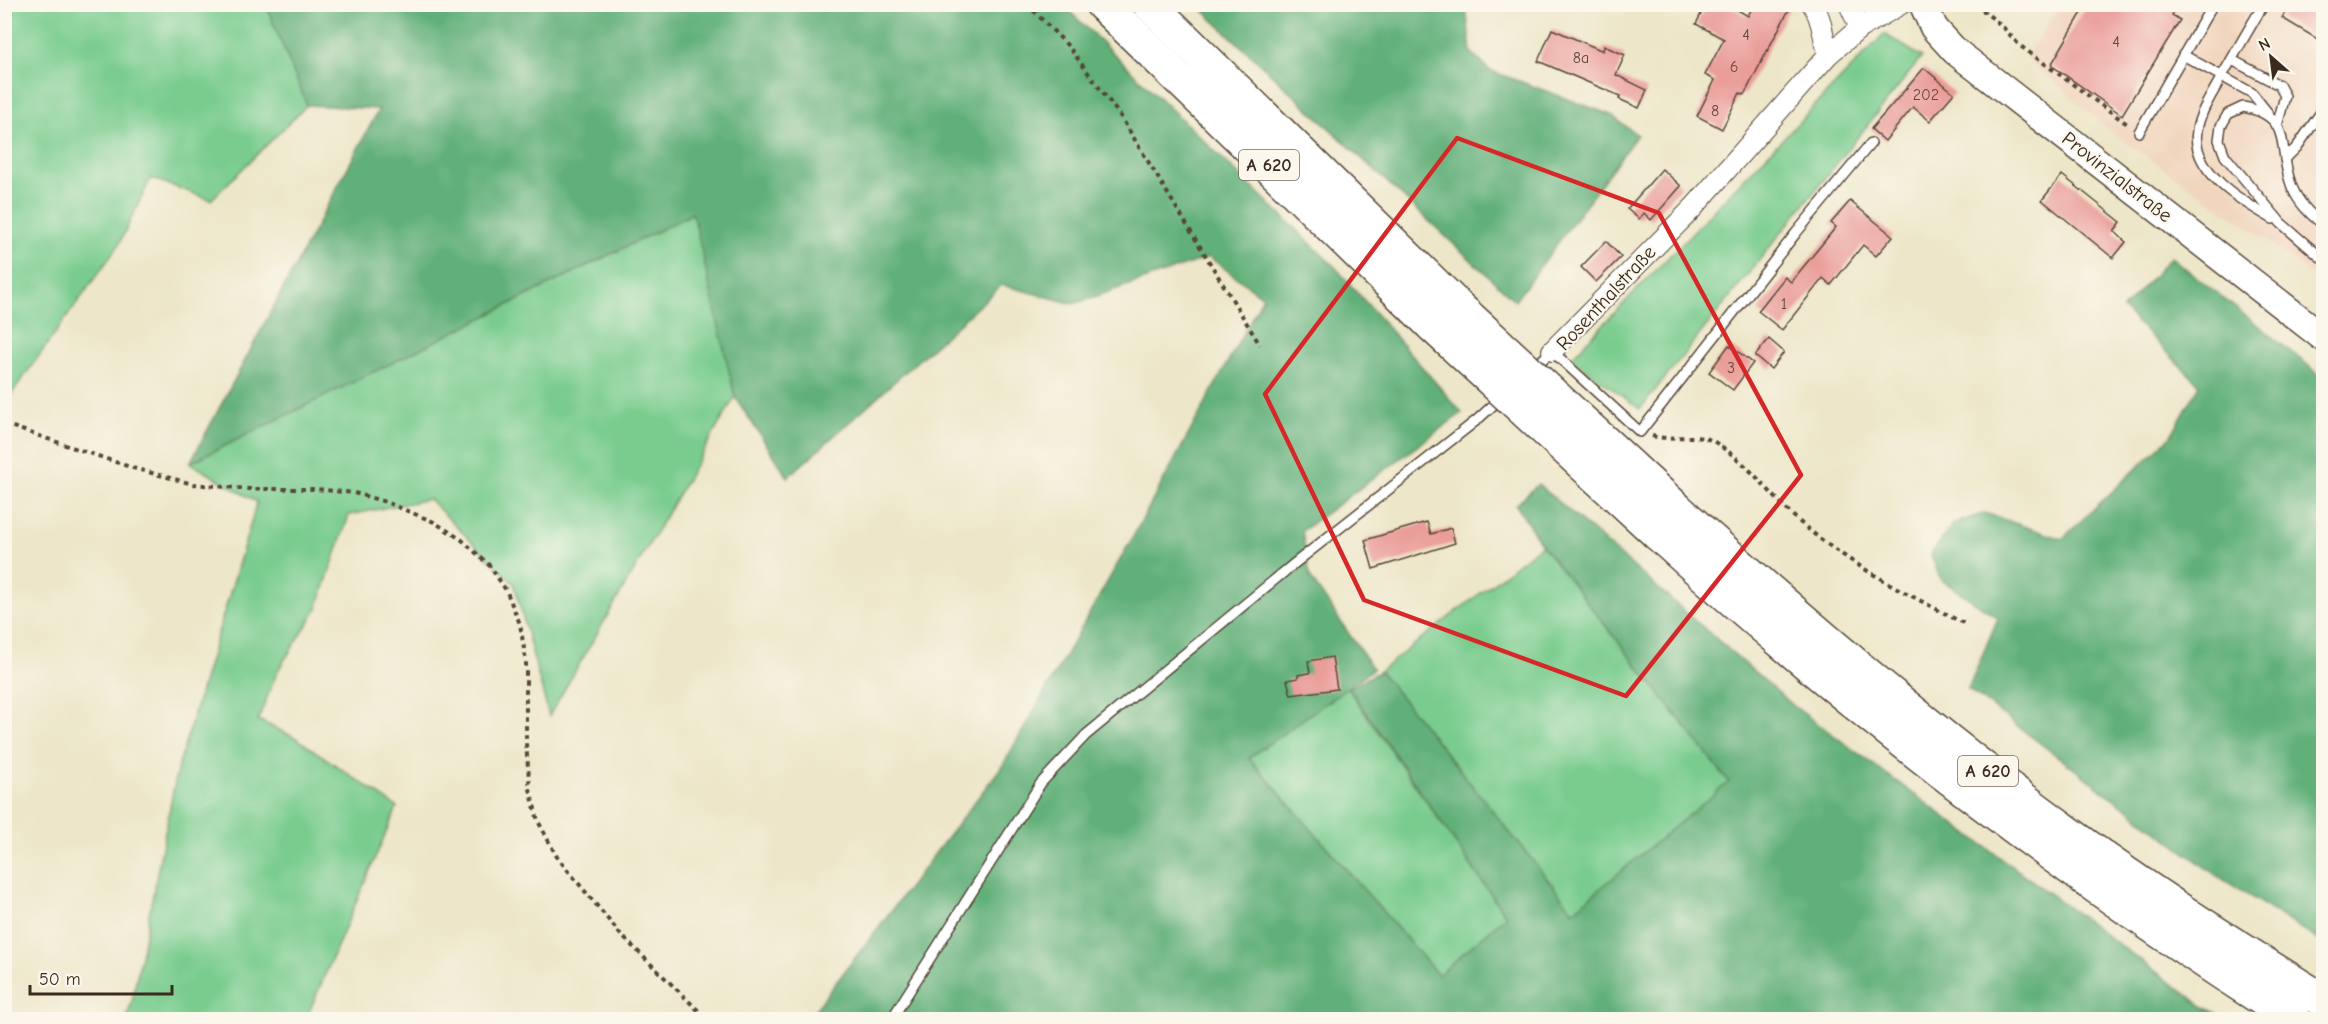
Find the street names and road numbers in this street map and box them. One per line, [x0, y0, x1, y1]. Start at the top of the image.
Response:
street label: Provinzialstraße [2057, 127, 2177, 227]
road number: A 620 [1239, 150, 1299, 180]
street label: Rosenthalstraße [1552, 241, 1660, 355]
road number: A 620 [1958, 756, 2018, 786]

